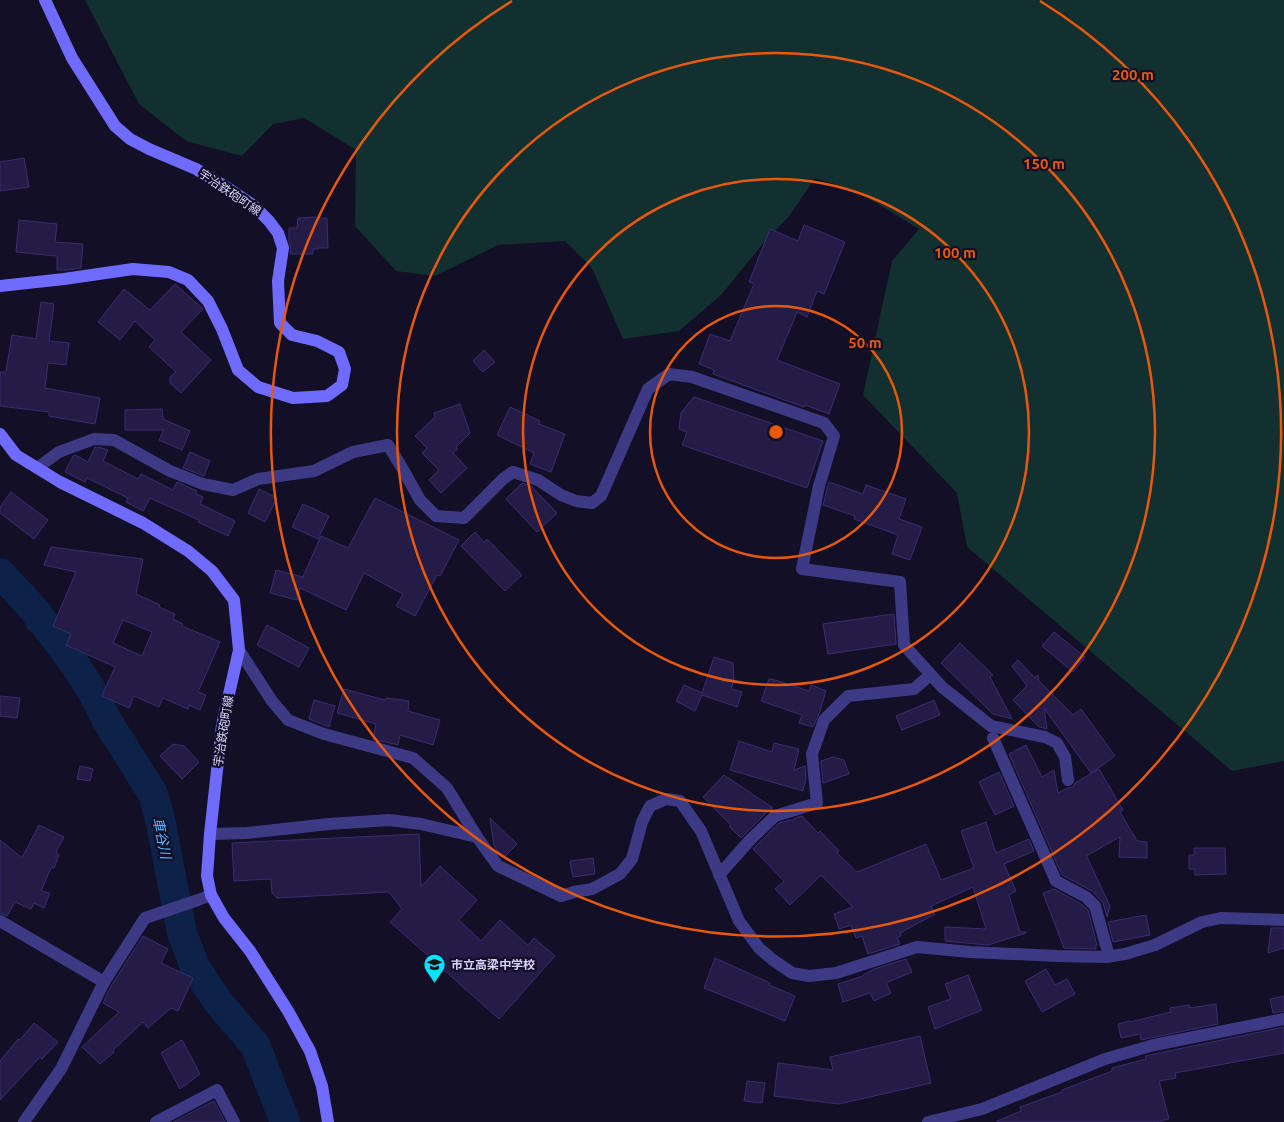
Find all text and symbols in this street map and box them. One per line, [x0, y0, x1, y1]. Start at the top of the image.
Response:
text: 200 m [1112, 66, 1154, 83]
text: 150 m [1023, 155, 1065, 172]
street label: 宇治鉄砲町線 [197, 166, 263, 218]
text: 100 m [934, 244, 976, 261]
text: 50 m [848, 334, 882, 351]
centre of rings [767, 423, 785, 441]
street label: 宇治鉄砲町線 [211, 694, 235, 768]
water label: 車谷川 [150, 816, 175, 862]
school or university icon: 市立高梁中学校 [423, 952, 447, 983]
place label: 市立高梁中学校 [451, 958, 535, 971]

